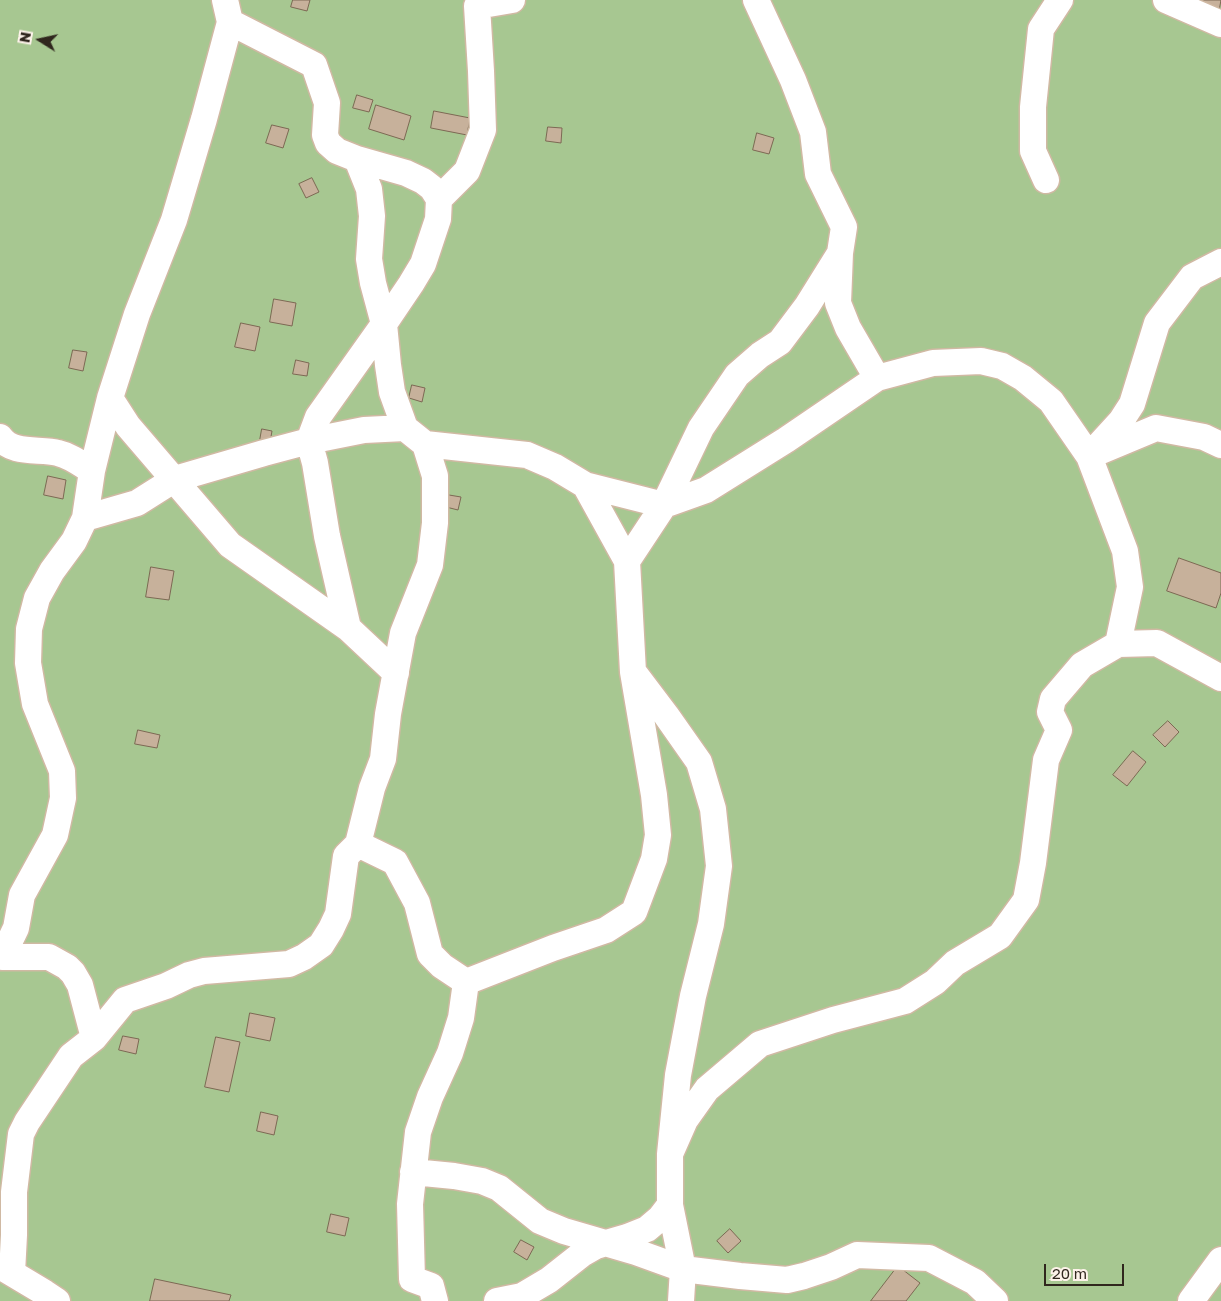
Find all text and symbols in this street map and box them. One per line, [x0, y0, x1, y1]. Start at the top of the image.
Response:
north arrow [15, 15, 65, 65]
text: N [15, 31, 34, 44]
scale bar [1046, 1254, 1126, 1286]
text: 20 m [1052, 1264, 1087, 1282]

